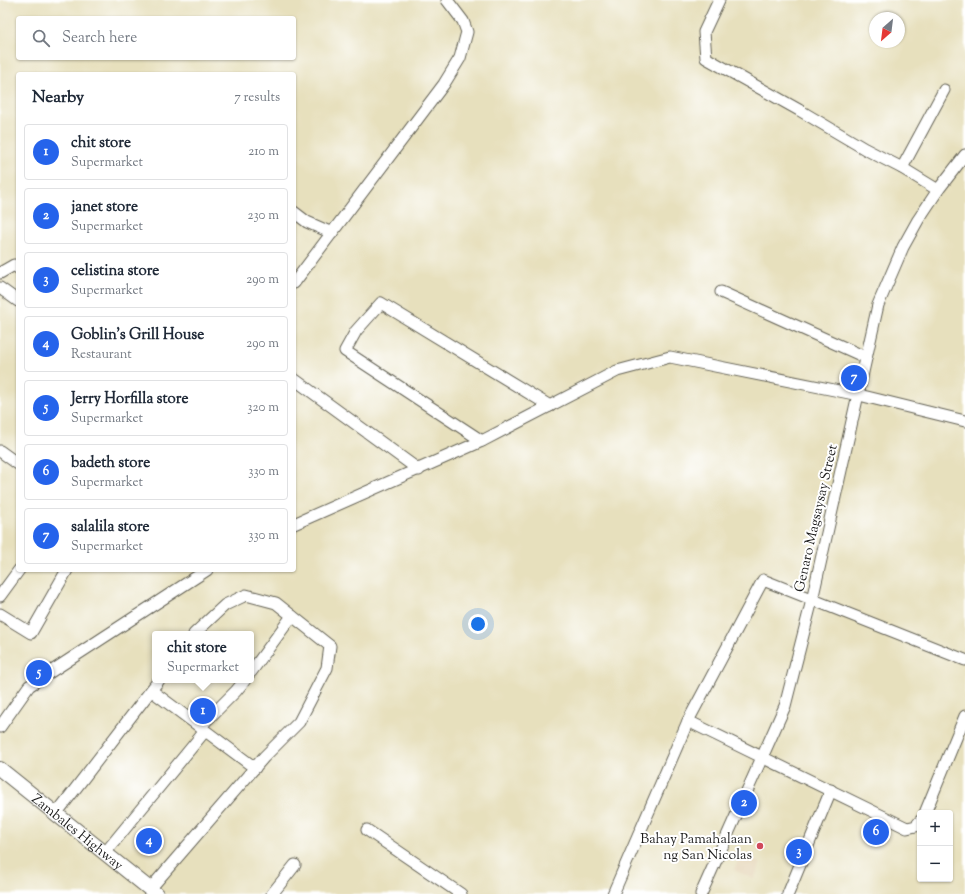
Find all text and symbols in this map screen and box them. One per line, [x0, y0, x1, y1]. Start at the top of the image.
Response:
north arrow [869, 12, 905, 48]
search box [16, 16, 296, 60]
icon: search [30, 27, 52, 49]
text: Search here [62, 28, 137, 49]
text: Nearby [32, 86, 84, 110]
text: 7 results [234, 89, 280, 107]
text: chit store [71, 133, 131, 154]
text: 1 [44, 143, 48, 161]
text: 210 m [248, 143, 279, 161]
text: Supermarket [71, 154, 143, 172]
text: janet store [71, 197, 138, 218]
text: 2 [43, 207, 49, 225]
text: 230 m [247, 207, 279, 225]
text: Supermarket [71, 218, 143, 236]
text: celistina store [71, 261, 159, 282]
text: 3 [43, 271, 49, 289]
text: 290 m [246, 271, 279, 289]
text: Supermarket [71, 282, 143, 300]
text: Goblin's Grill House [71, 325, 204, 346]
text: 4 [43, 335, 49, 353]
text: 290 m [246, 335, 279, 353]
text: Restaurant [71, 346, 132, 364]
pin: 7 [841, 363, 867, 393]
text: Jerry Horfilla store [71, 389, 188, 410]
text: 5 [44, 399, 48, 417]
text: 320 m [247, 399, 279, 417]
text: Supermarket [71, 410, 143, 428]
street label: Genaro Magsaysay Street [790, 442, 844, 594]
text: badeth store [71, 453, 150, 474]
text: 6 [43, 463, 49, 481]
text: 330 m [248, 463, 279, 481]
text: Supermarket [71, 474, 143, 492]
text: salalila store [71, 517, 150, 538]
text: 7 [43, 527, 49, 545]
text: 330 m [248, 527, 279, 545]
text: Supermarket [71, 538, 143, 556]
your location [468, 614, 488, 634]
popup [152, 631, 254, 683]
text: chit store [167, 638, 227, 659]
pin: 5 [26, 658, 52, 688]
text: Supermarket [167, 659, 239, 677]
pin: 1 [190, 696, 216, 726]
pin: 2 [731, 788, 757, 818]
street label: Zambales Highway [27, 790, 127, 876]
map controls [917, 810, 953, 882]
button: + [917, 810, 953, 846]
pin: 6 [863, 817, 889, 847]
pin: 4 [136, 826, 162, 856]
place label: Bahay Pamahalaan ng San Nicolas [640, 830, 752, 866]
pin: 3 [786, 837, 812, 867]
marker: Bahay Pamahalaan ng San Nicolas [755, 841, 765, 851]
button: − [917, 846, 953, 882]

